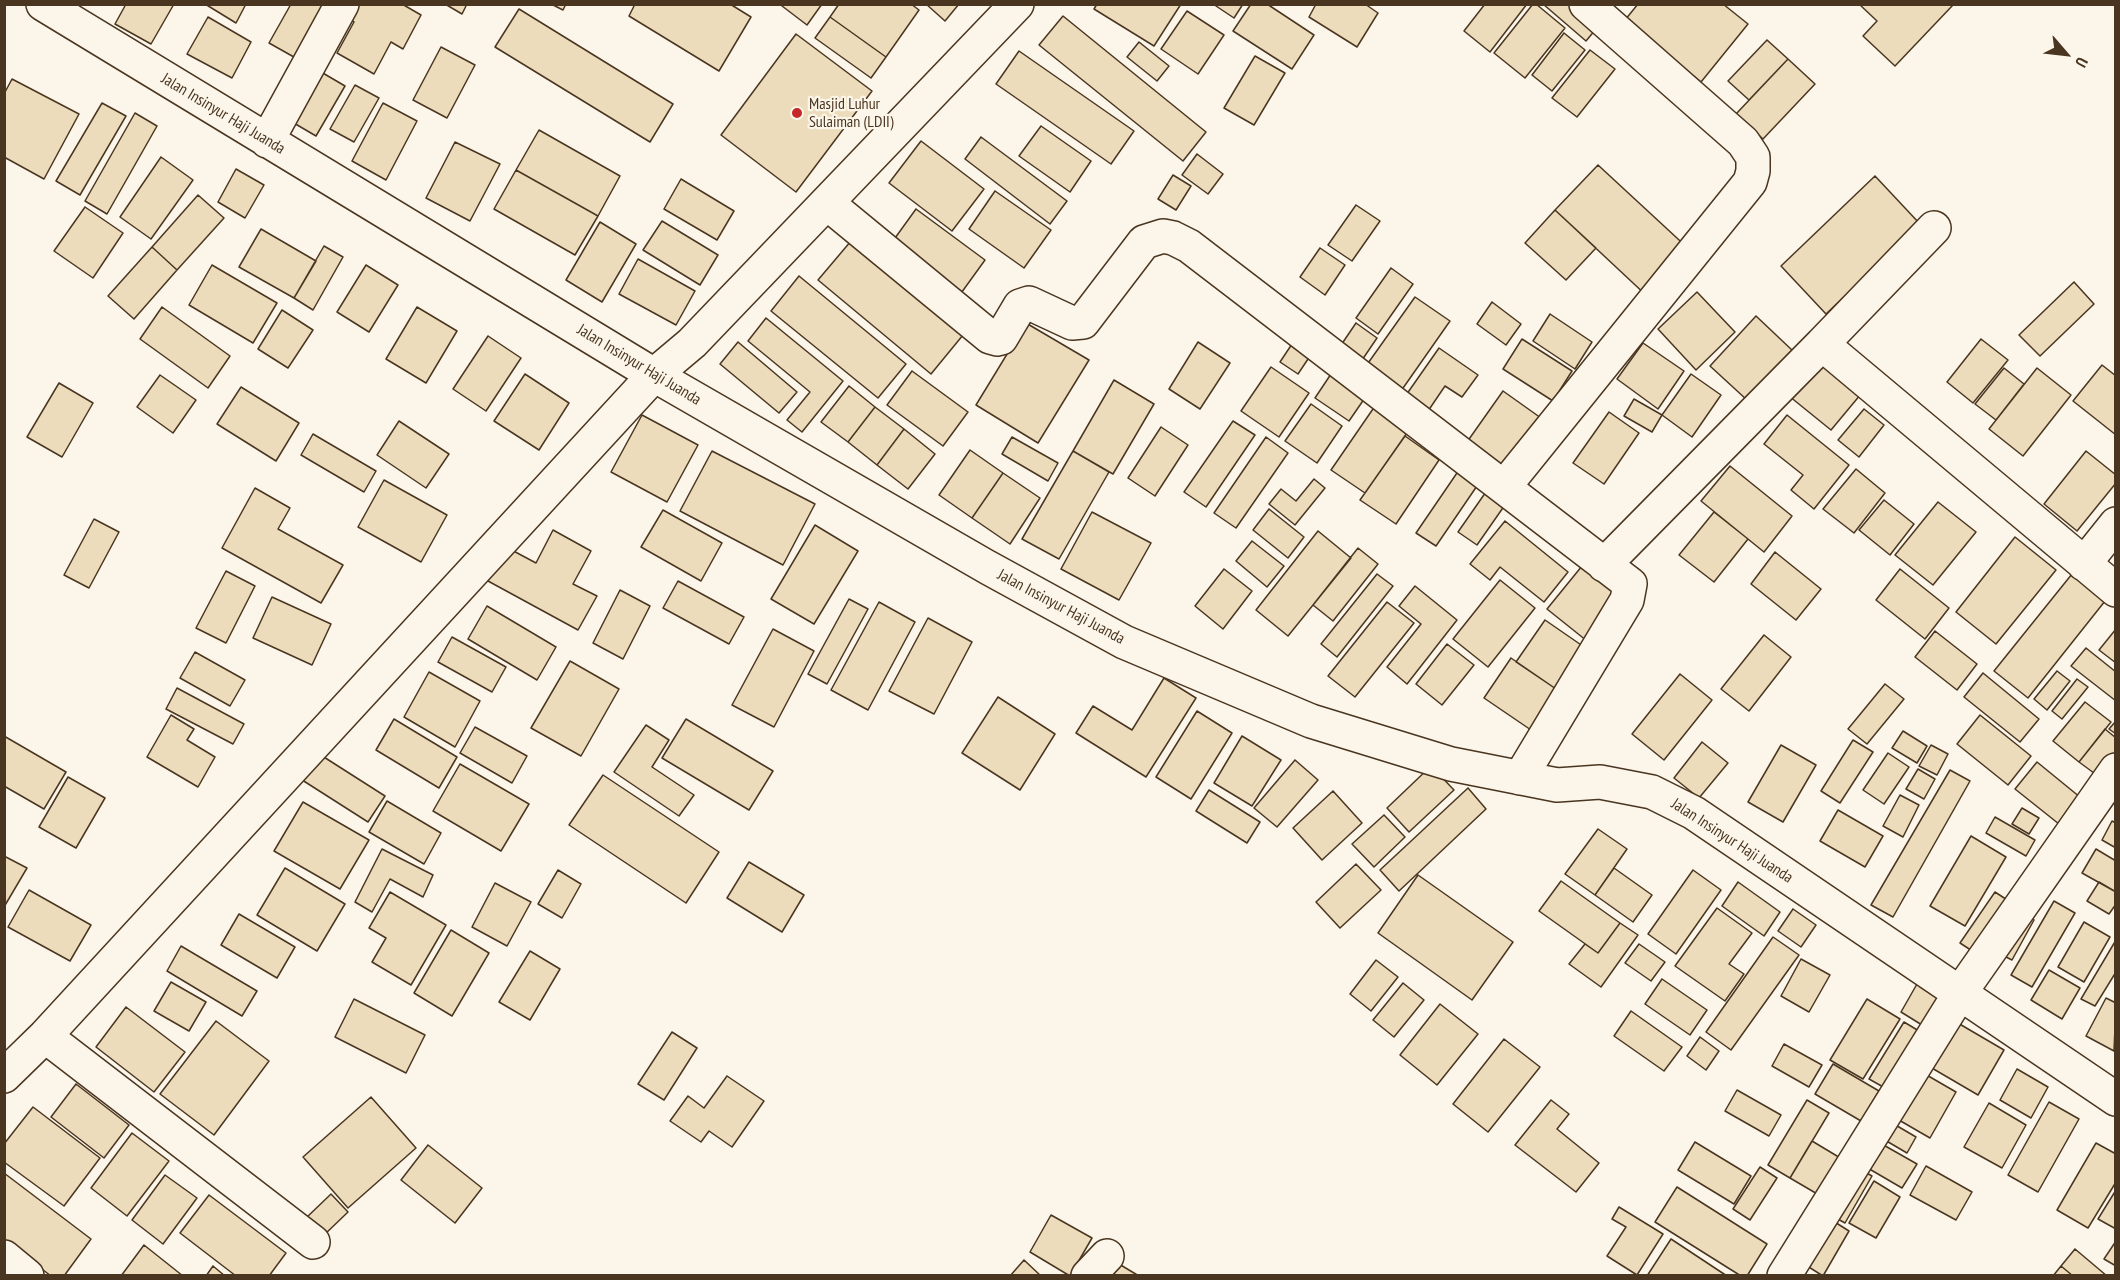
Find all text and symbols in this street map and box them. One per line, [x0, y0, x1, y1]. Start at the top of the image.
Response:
north arrow [2036, 24, 2096, 84]
text: U [2071, 54, 2093, 71]
street label: Jalan Insinyur Haji Juanda [158, 69, 288, 159]
place label: Masjid Luhur Sulaiman (LDII) [809, 94, 894, 132]
marker: Masjid Luhur Sulaiman (LDII) [790, 106, 804, 120]
street label: Jalan Insinyur Haji Juanda [574, 320, 704, 410]
street label: Jalan Insinyur Haji Juanda [994, 565, 1128, 649]
street label: Jalan Insinyur Haji Juanda [1668, 795, 1796, 887]

